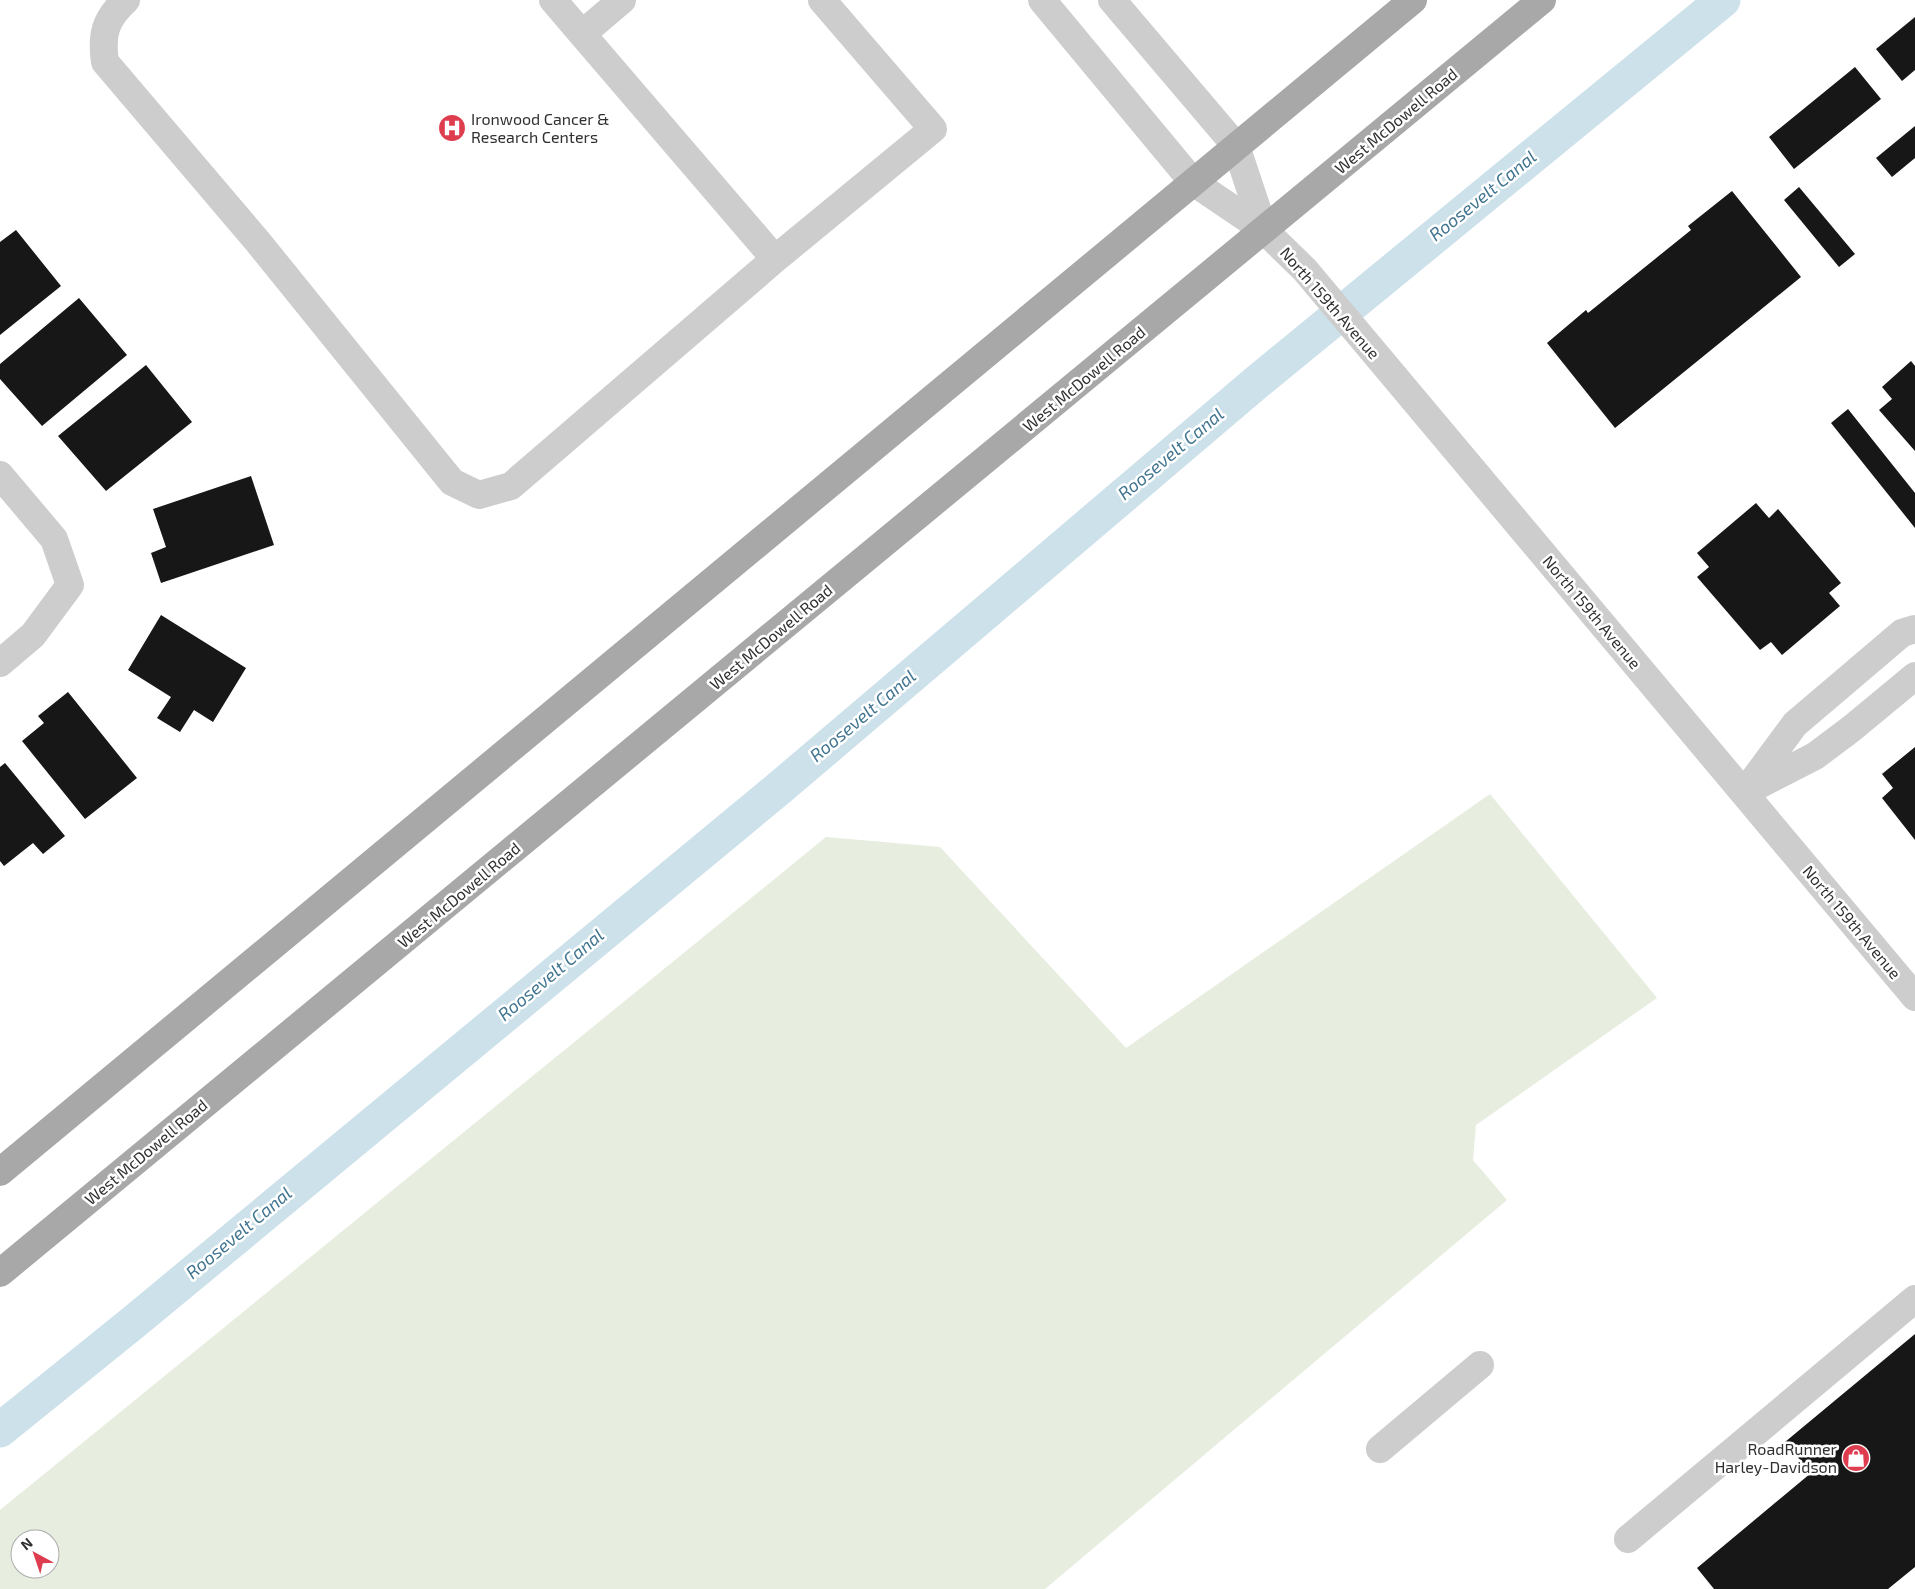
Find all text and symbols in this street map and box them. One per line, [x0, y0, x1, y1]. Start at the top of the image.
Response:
street label: West McDowell Road [1331, 64, 1461, 177]
place label: Ironwood Cancer & Research Centers [471, 109, 609, 146]
hospital icon: Ironwood Cancer & Research Centers [437, 113, 467, 143]
water label: Roosevelt Canal [1424, 145, 1540, 245]
street label: North 159th Avenue [1277, 243, 1384, 363]
street label: West McDowell Road [1019, 322, 1149, 435]
water label: Roosevelt Canal [1113, 402, 1228, 504]
street label: North 159th Avenue [1539, 551, 1645, 672]
street label: West McDowell Road [706, 580, 836, 693]
water label: Roosevelt Canal [805, 664, 920, 766]
street label: West McDowell Road [394, 838, 524, 951]
street label: North 159th Avenue [1799, 861, 1905, 982]
water label: Roosevelt Canal [493, 923, 608, 1025]
street label: West McDowell Road [81, 1095, 211, 1208]
water label: Roosevelt Canal [181, 1181, 296, 1283]
place label: RoadRunner Harley-Davidson [1715, 1439, 1838, 1476]
shop icon: RoadRunner Harley-Davidson [1841, 1443, 1871, 1473]
north arrow [10, 1529, 60, 1579]
text: N [17, 1534, 36, 1553]

